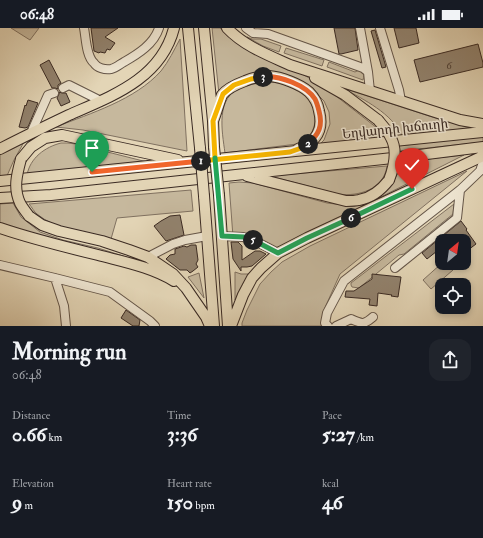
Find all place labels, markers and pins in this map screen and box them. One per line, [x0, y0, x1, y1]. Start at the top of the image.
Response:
pin: 3 [253, 67, 273, 87]
pin [75, 131, 109, 172]
pin: 2 [298, 134, 318, 154]
pin [395, 148, 429, 189]
pin: 1 [191, 151, 211, 171]
pin: 6 [341, 208, 361, 228]
pin: 5 [243, 230, 263, 250]

